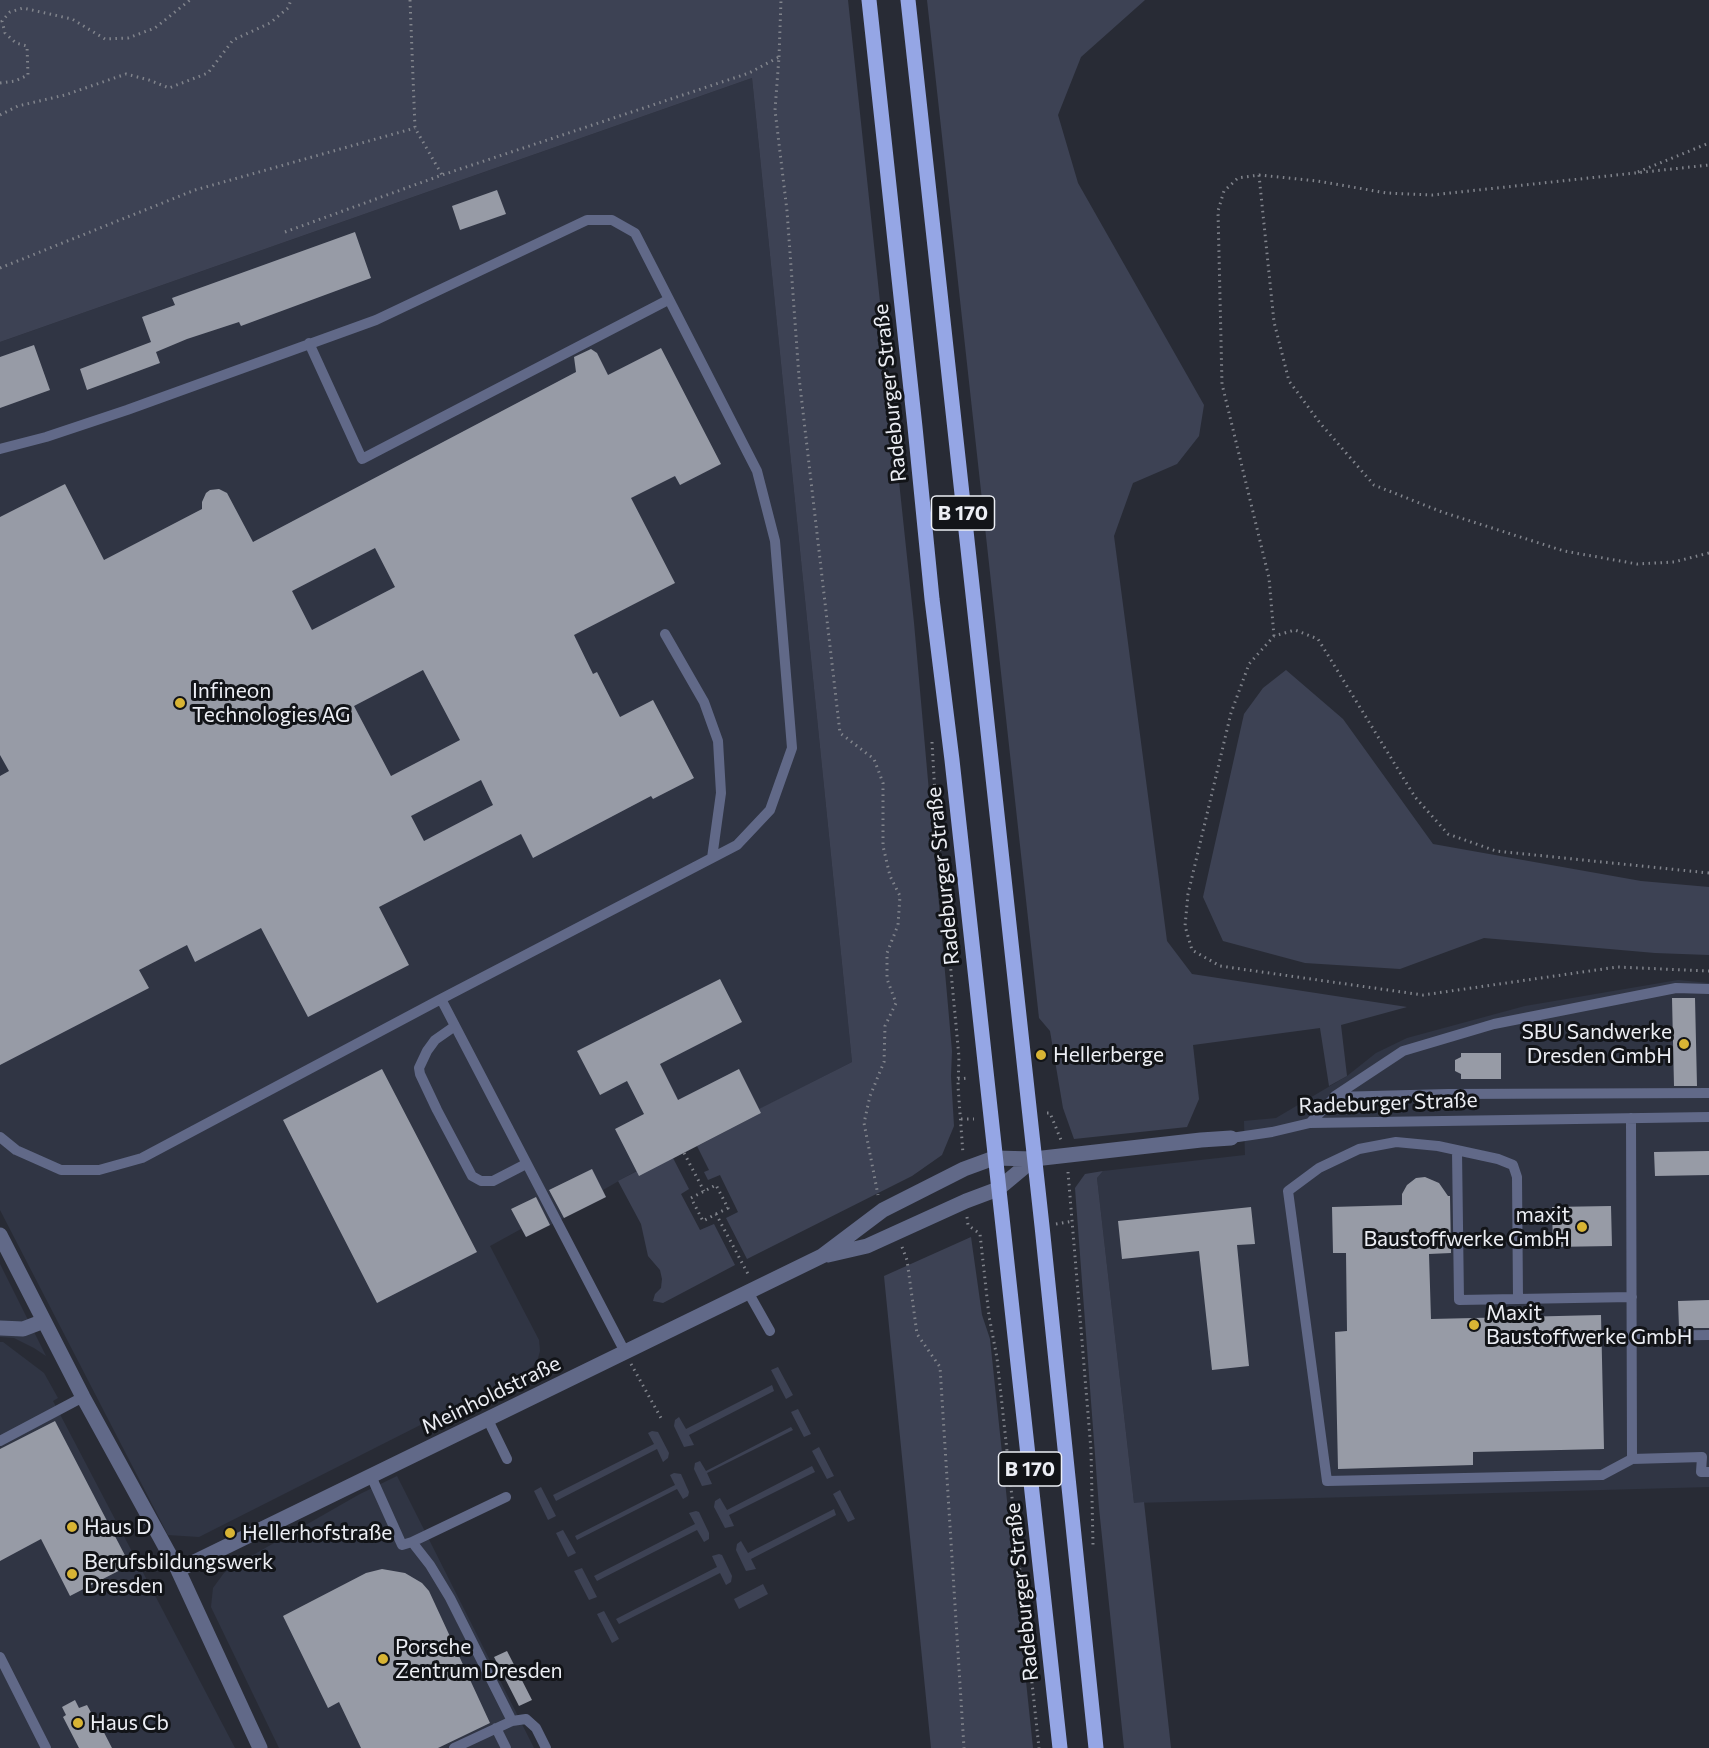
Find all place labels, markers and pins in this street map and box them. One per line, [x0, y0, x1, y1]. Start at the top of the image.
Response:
place label: Infineon Technologies AG [192, 678, 350, 728]
marker: Infineon Technologies AG [173, 696, 187, 710]
place label: SBU Sandwerke Dresden GmbH [1521, 1019, 1672, 1069]
marker: SBU Sandwerke Dresden GmbH [1677, 1037, 1691, 1051]
place label: Hellerberge [1053, 1042, 1164, 1068]
marker: Hellerberge [1034, 1048, 1048, 1062]
place label: maxit Baustoffwerke GmbH [1363, 1202, 1570, 1252]
marker: maxit Baustoffwerke GmbH [1575, 1220, 1589, 1234]
place label: Maxit Baustoffwerke GmbH [1486, 1300, 1693, 1350]
marker: Maxit Baustoffwerke GmbH [1467, 1318, 1481, 1332]
place label: Haus D [84, 1514, 151, 1540]
marker: Haus D [65, 1520, 79, 1534]
place label: Hellerhofstraße [242, 1520, 392, 1546]
marker: Hellerhofstraße [223, 1526, 237, 1540]
place label: Berufsbildungswerk Dresden [84, 1549, 273, 1599]
marker: Berufsbildungswerk Dresden [65, 1567, 79, 1581]
place label: Porsche Zentrum Dresden [395, 1634, 563, 1684]
marker: Porsche Zentrum Dresden [376, 1652, 390, 1666]
place label: Haus Cb [90, 1710, 169, 1736]
marker: Haus Cb [71, 1716, 85, 1730]

